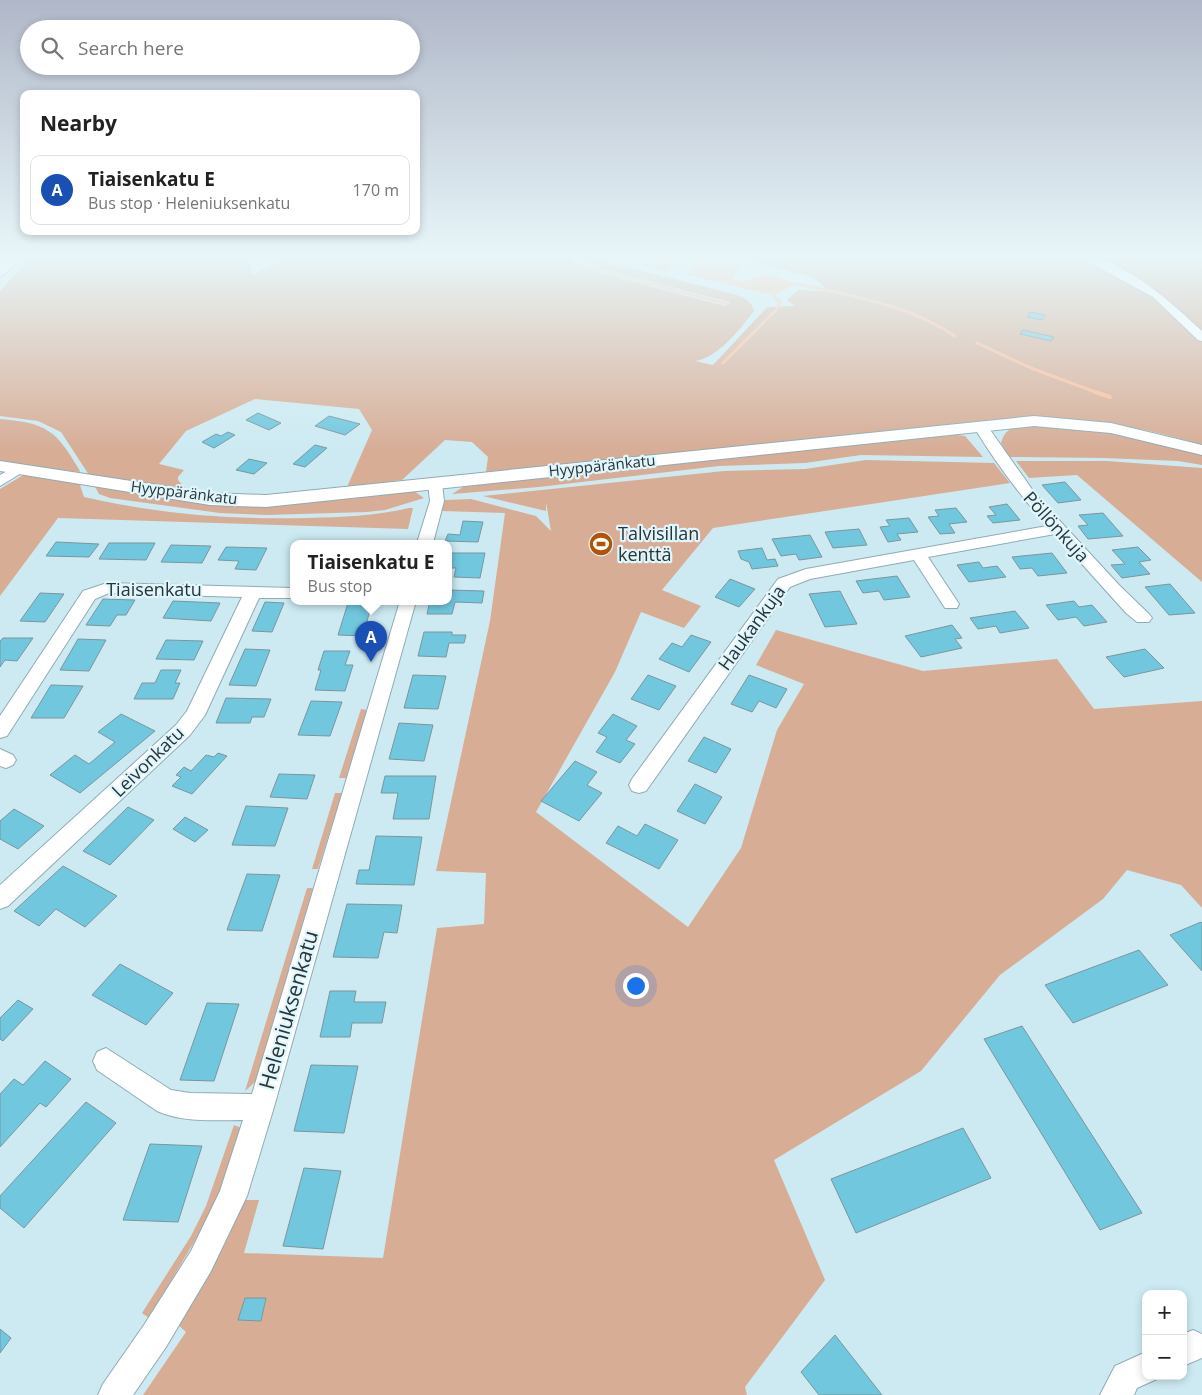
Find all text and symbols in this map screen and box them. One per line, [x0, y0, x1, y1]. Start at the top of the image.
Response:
search box [20, 20, 420, 75]
icon: search [38, 34, 66, 62]
text: Search here [78, 35, 184, 61]
text: Nearby [40, 109, 117, 137]
text: Tiaisenkatu E [88, 166, 215, 192]
text: A [51, 179, 63, 201]
text: 170 m [353, 179, 399, 201]
text: Bus stop · Heleniuksenkatu [88, 192, 290, 214]
street label: Hyyppäränkatu [548, 449, 656, 481]
street label: Hyyppäränkatu [130, 476, 239, 508]
street label: Pöllönkuja [1018, 486, 1095, 567]
place label: Talvisillan kenttä [618, 521, 699, 566]
sports icon: Talvisillan kenttä [588, 531, 614, 557]
popup [290, 540, 452, 605]
text: Tiaisenkatu E [308, 549, 434, 575]
text: Bus stop [308, 575, 372, 597]
street label: Tiaisenkatu [106, 577, 202, 601]
street label: Haukankuja [712, 580, 790, 675]
pin: A [355, 621, 387, 662]
street label: Leivonkatu [106, 721, 189, 802]
street label: Heleniuksenkatu [252, 927, 324, 1093]
your location [623, 973, 649, 999]
map controls [1142, 1290, 1187, 1380]
button: + [1142, 1290, 1187, 1335]
button: − [1142, 1335, 1187, 1380]

